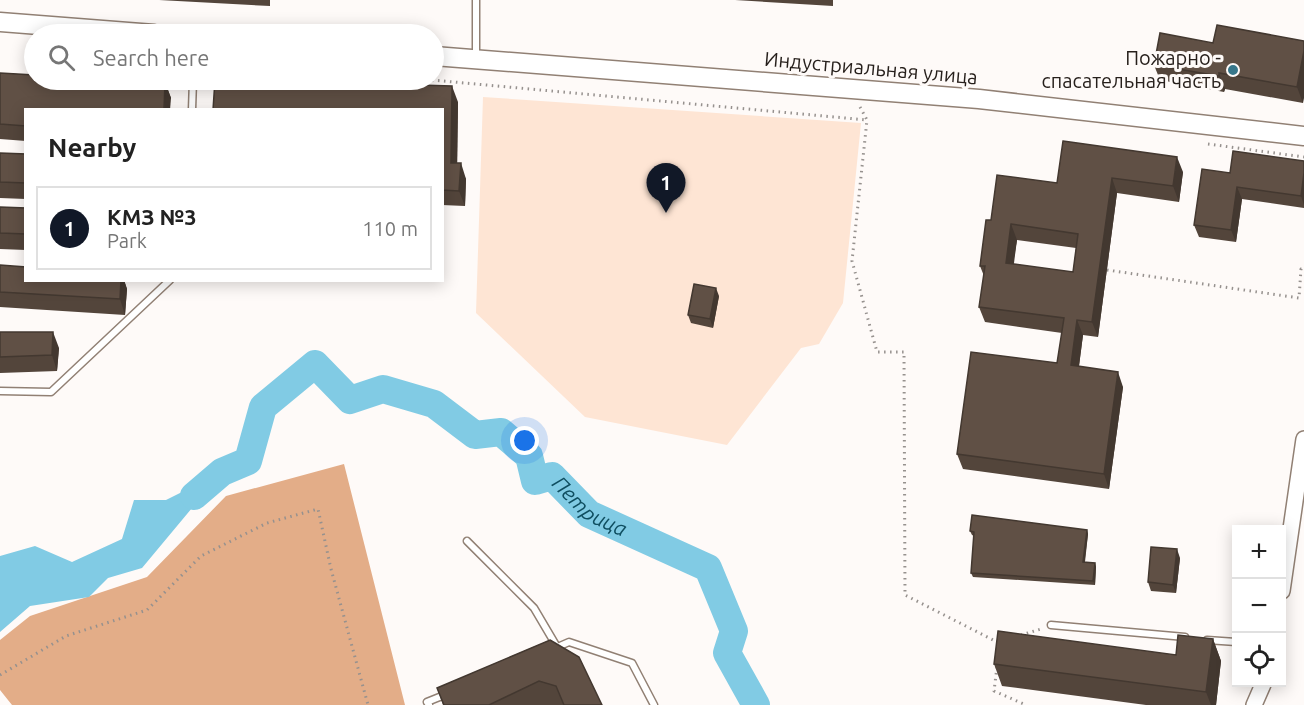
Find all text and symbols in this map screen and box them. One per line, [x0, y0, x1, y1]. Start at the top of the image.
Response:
search box [24, 24, 444, 90]
icon: search [45, 41, 78, 74]
text: Search here [93, 45, 209, 70]
place label: Пожарно - спасательная часть [1042, 46, 1221, 92]
street label: Индустриальная улица [763, 47, 979, 88]
marker: Пожарно - спасательная часть [1226, 63, 1240, 77]
text: Nearby [48, 133, 136, 162]
pin: 1 [646, 164, 686, 213]
text: КМЗ №3 [107, 204, 197, 229]
text: 1 [64, 217, 75, 240]
text: 110 m [362, 217, 418, 240]
text: Park [107, 229, 147, 252]
your location [510, 426, 539, 455]
water label: Петрица [548, 471, 631, 541]
map controls [1232, 525, 1286, 687]
button: + [1232, 525, 1286, 579]
button: − [1232, 579, 1286, 633]
button: locate [1232, 633, 1286, 687]

